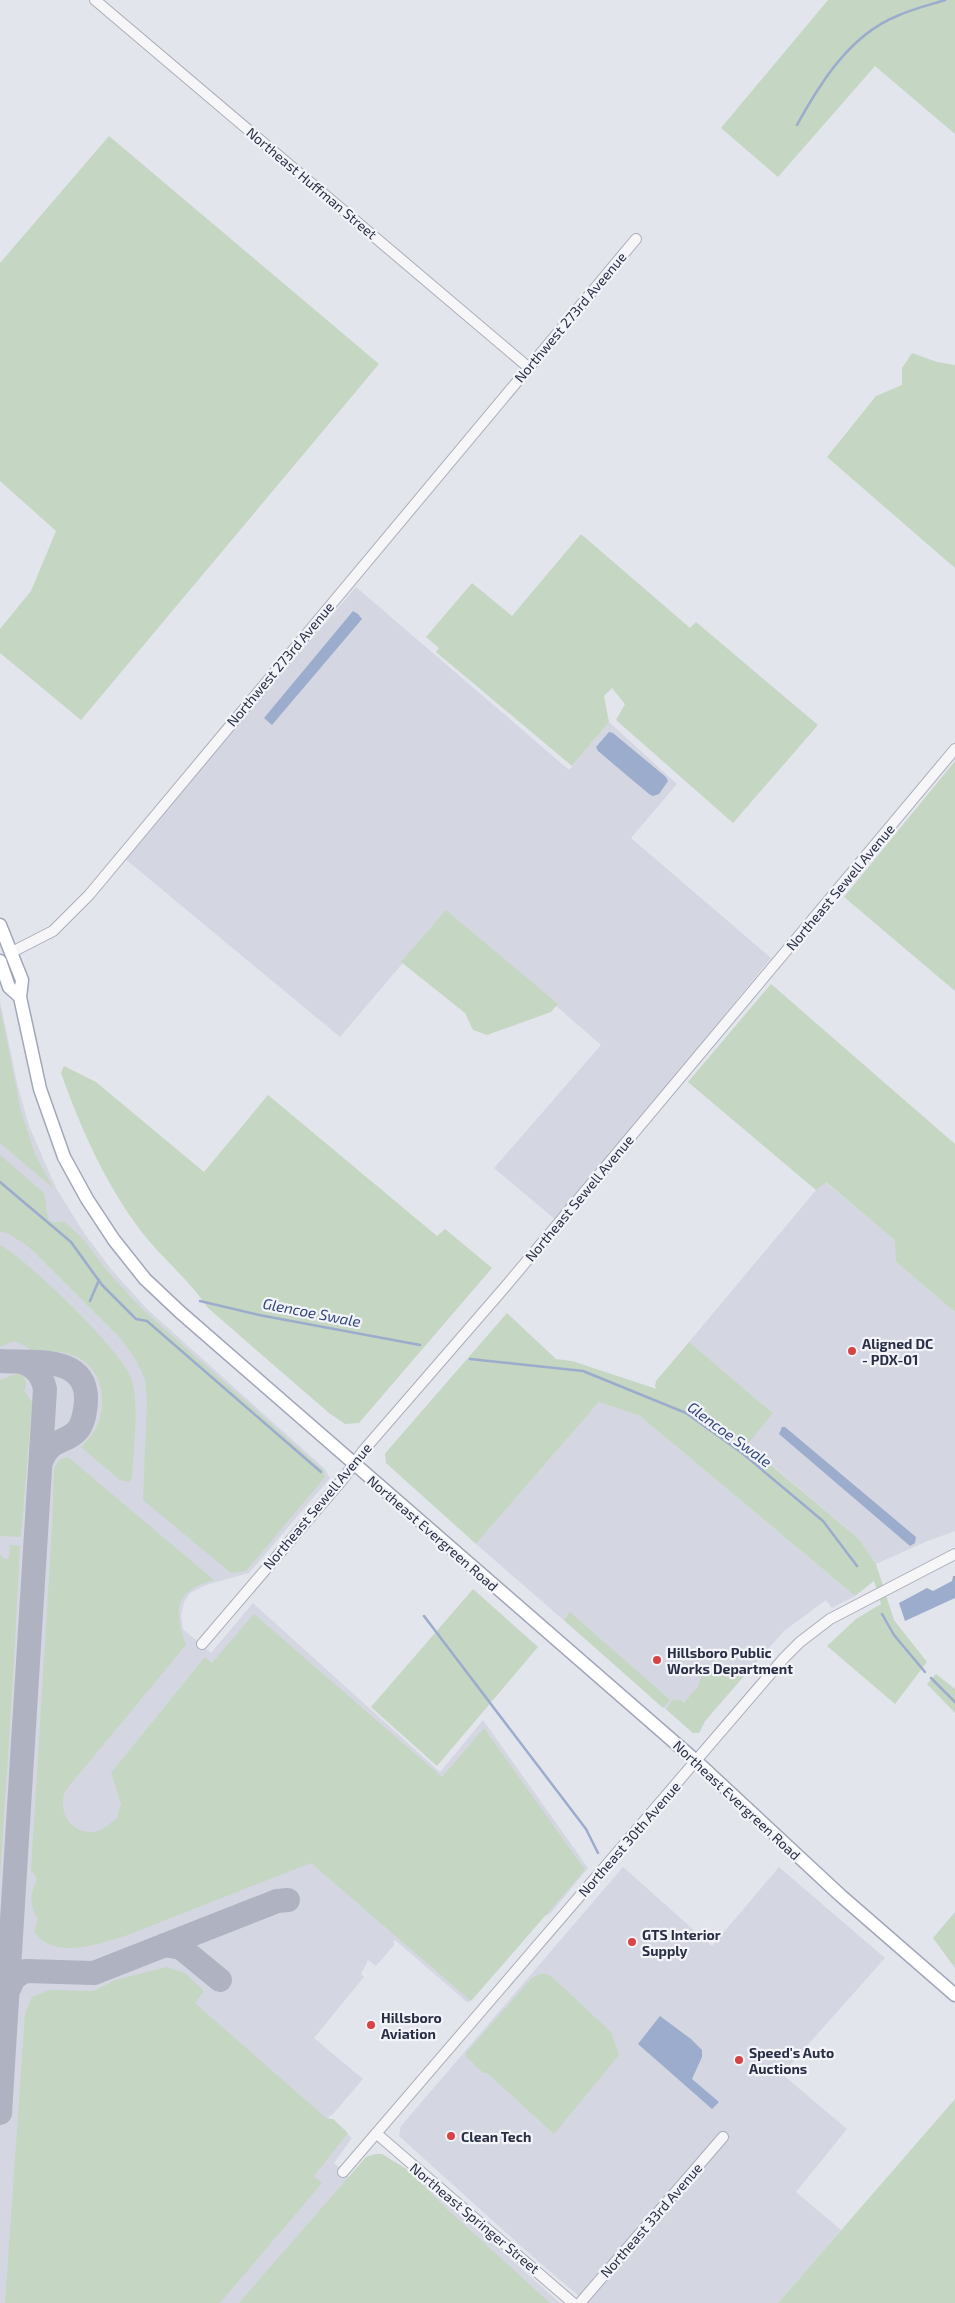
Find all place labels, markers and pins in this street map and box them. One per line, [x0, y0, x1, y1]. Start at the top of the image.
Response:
place label: Aligned DC - PDX-01 [862, 1335, 933, 1368]
marker: Aligned DC - PDX-01 [846, 1345, 858, 1357]
place label: Hillsboro Public Works Department [667, 1644, 793, 1677]
marker: Hillsboro Public Works Department [651, 1654, 663, 1666]
place label: GTS Interior Supply [642, 1926, 721, 1959]
marker: GTS Interior Supply [626, 1936, 638, 1948]
place label: Hillsboro Aviation [381, 2009, 442, 2042]
marker: Hillsboro Aviation [365, 2019, 377, 2031]
place label: Speed's Auto Auctions [749, 2044, 834, 2077]
marker: Speed's Auto Auctions [733, 2054, 745, 2066]
place label: Clean Tech [461, 2128, 531, 2145]
marker: Clean Tech [445, 2130, 457, 2142]

